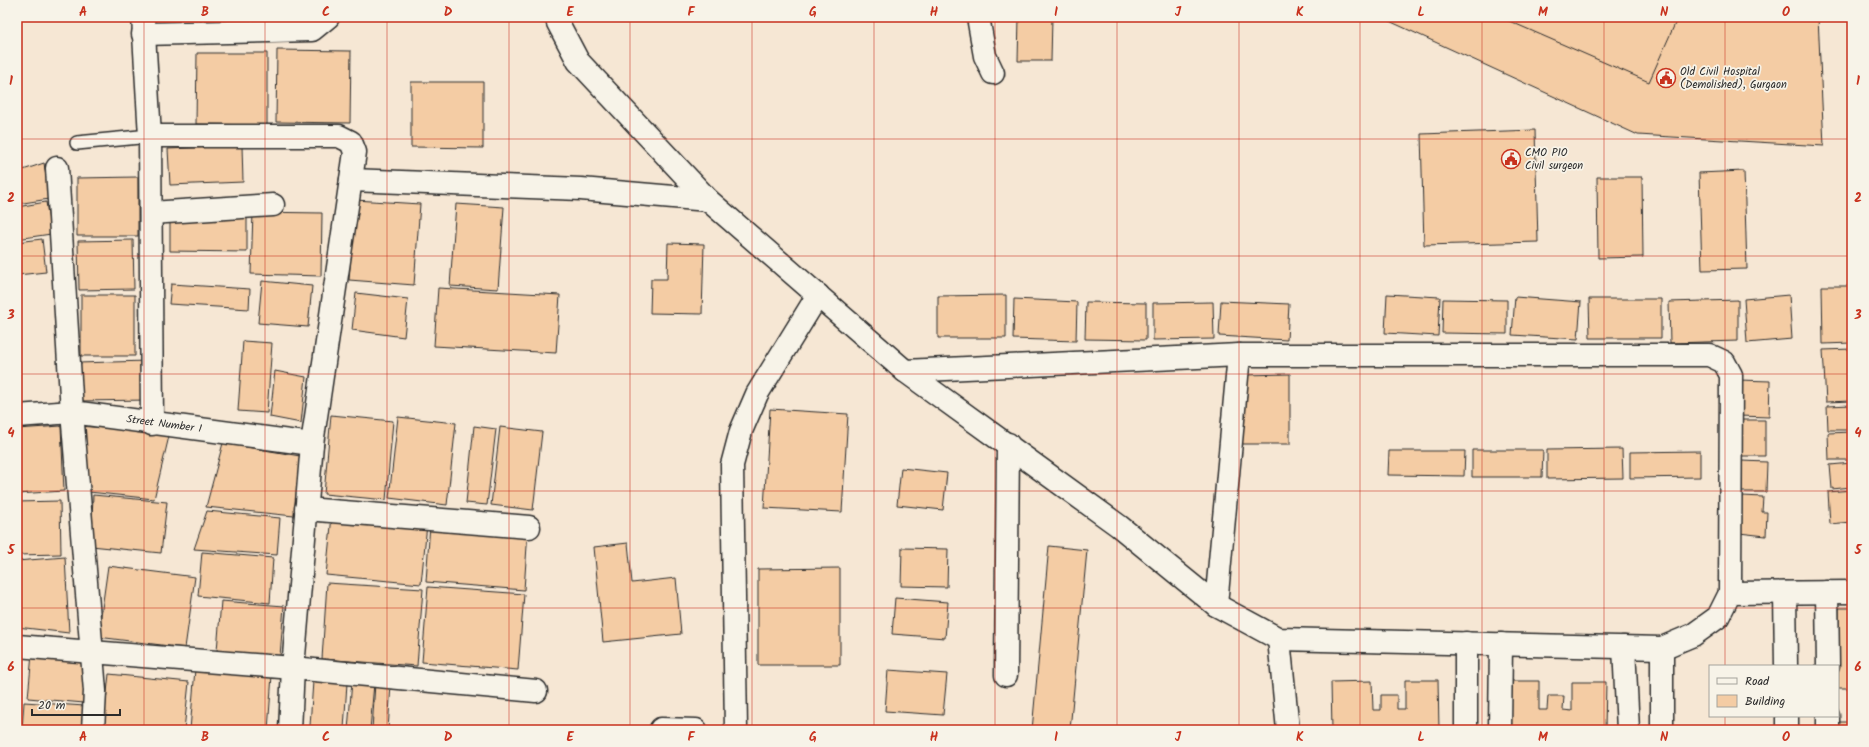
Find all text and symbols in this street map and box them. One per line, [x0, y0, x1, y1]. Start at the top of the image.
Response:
text: A [79, 2, 87, 23]
text: B [201, 2, 209, 23]
text: C [322, 2, 330, 23]
text: D [444, 2, 453, 23]
text: E [566, 2, 574, 23]
text: F [687, 2, 695, 23]
text: G [809, 2, 817, 23]
text: H [930, 2, 939, 23]
text: I [1054, 2, 1058, 23]
text: J [1175, 2, 1182, 23]
text: K [1296, 2, 1304, 23]
text: L [1417, 2, 1425, 23]
text: M [1538, 2, 1548, 23]
text: N [1660, 2, 1669, 23]
text: O [1782, 2, 1790, 23]
place label: Old Civil Hospital (Demolished), Gurgaon [1680, 63, 1787, 94]
public building icon: Old Civil Hospital (Demolished), Gurgaon [1655, 67, 1677, 89]
text: 1 [9, 71, 13, 92]
text: 1 [1856, 71, 1860, 92]
place label: CMO PIO Civil surgeon [1525, 144, 1583, 175]
public building icon: CMO PIO Civil surgeon [1500, 148, 1522, 170]
text: 2 [7, 188, 15, 209]
text: 2 [1854, 188, 1862, 209]
text: 3 [6, 305, 15, 326]
text: 3 [1853, 305, 1862, 326]
street label: Street Number 1 [125, 410, 203, 438]
text: 4 [7, 423, 15, 444]
text: 4 [1854, 423, 1862, 444]
text: 5 [7, 540, 16, 561]
text: 5 [1854, 540, 1863, 561]
text: 6 [7, 657, 15, 678]
text: 6 [1854, 657, 1862, 678]
legend [1709, 665, 1839, 717]
text: Road [1745, 672, 1770, 691]
scale bar [32, 691, 120, 717]
text: Building [1745, 692, 1785, 711]
text: 20 m [38, 696, 66, 715]
text: A [79, 727, 87, 747]
text: B [201, 727, 209, 747]
text: C [322, 727, 330, 747]
text: D [444, 727, 453, 747]
text: E [566, 727, 574, 747]
text: F [687, 727, 695, 747]
text: G [809, 727, 817, 747]
text: H [930, 727, 939, 747]
text: I [1054, 727, 1058, 747]
text: J [1175, 727, 1182, 747]
text: K [1296, 727, 1304, 747]
text: L [1417, 727, 1425, 747]
text: M [1538, 727, 1548, 747]
text: N [1660, 727, 1669, 747]
text: O [1782, 727, 1790, 747]

